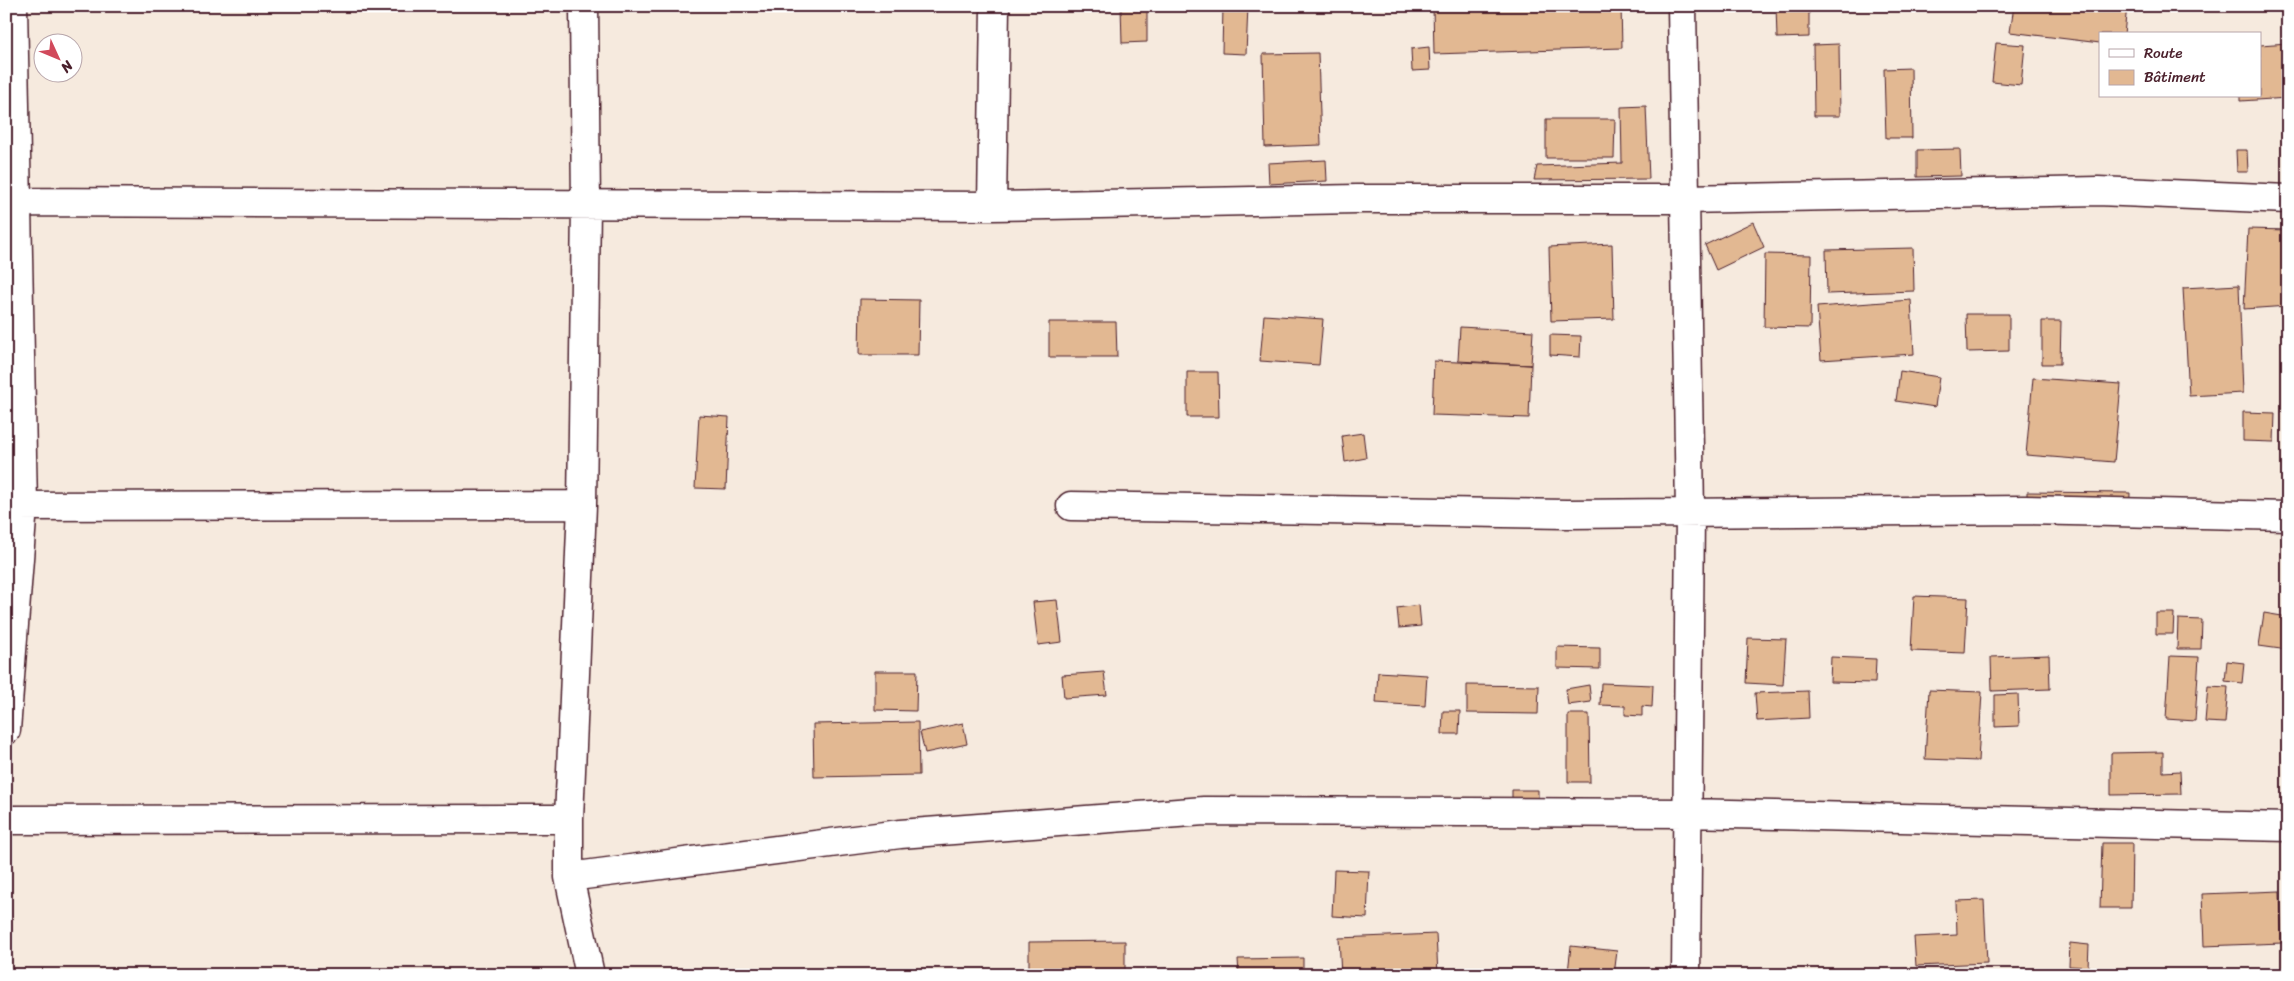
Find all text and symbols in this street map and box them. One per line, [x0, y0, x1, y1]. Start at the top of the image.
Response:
north arrow [32, 32, 82, 82]
legend [2099, 32, 2262, 98]
text: Route [2144, 40, 2183, 66]
text: N [54, 54, 80, 79]
text: Bâtiment [2144, 64, 2206, 90]

